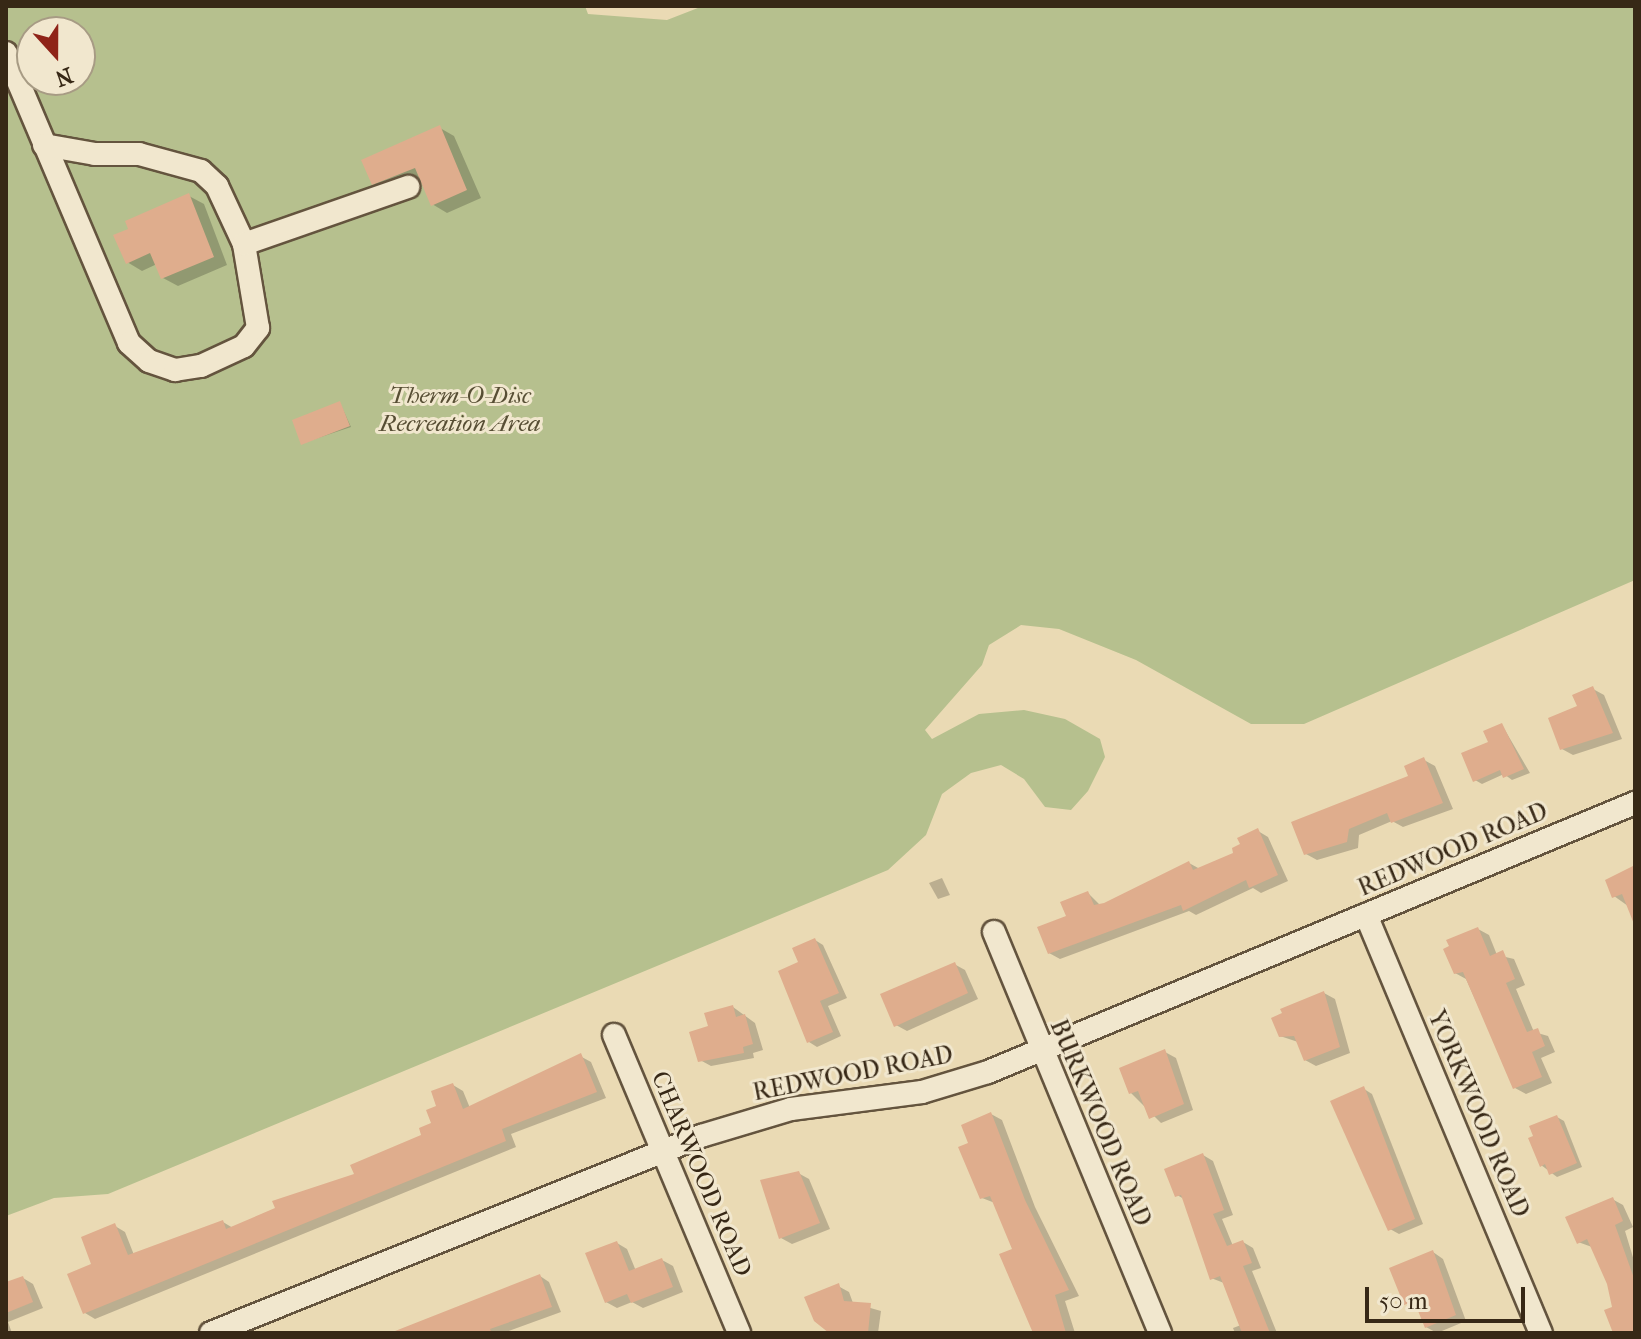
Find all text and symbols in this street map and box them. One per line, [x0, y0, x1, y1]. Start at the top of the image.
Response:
north arrow [16, 16, 96, 96]
text: N [51, 61, 76, 92]
park label: Therm-O-Disc Recreation Area [379, 382, 541, 438]
street label: REDWOOD ROAD [1354, 797, 1552, 903]
street label: YORKWOOD ROAD [1421, 1006, 1535, 1222]
street label: BURKWOOD ROAD [1043, 1015, 1157, 1231]
street label: REDWOOD ROAD [751, 1040, 955, 1108]
street label: CHARWOOD ROAD [645, 1067, 757, 1281]
scale bar [1369, 1271, 1529, 1321]
text: 50 m [1379, 1287, 1428, 1315]

